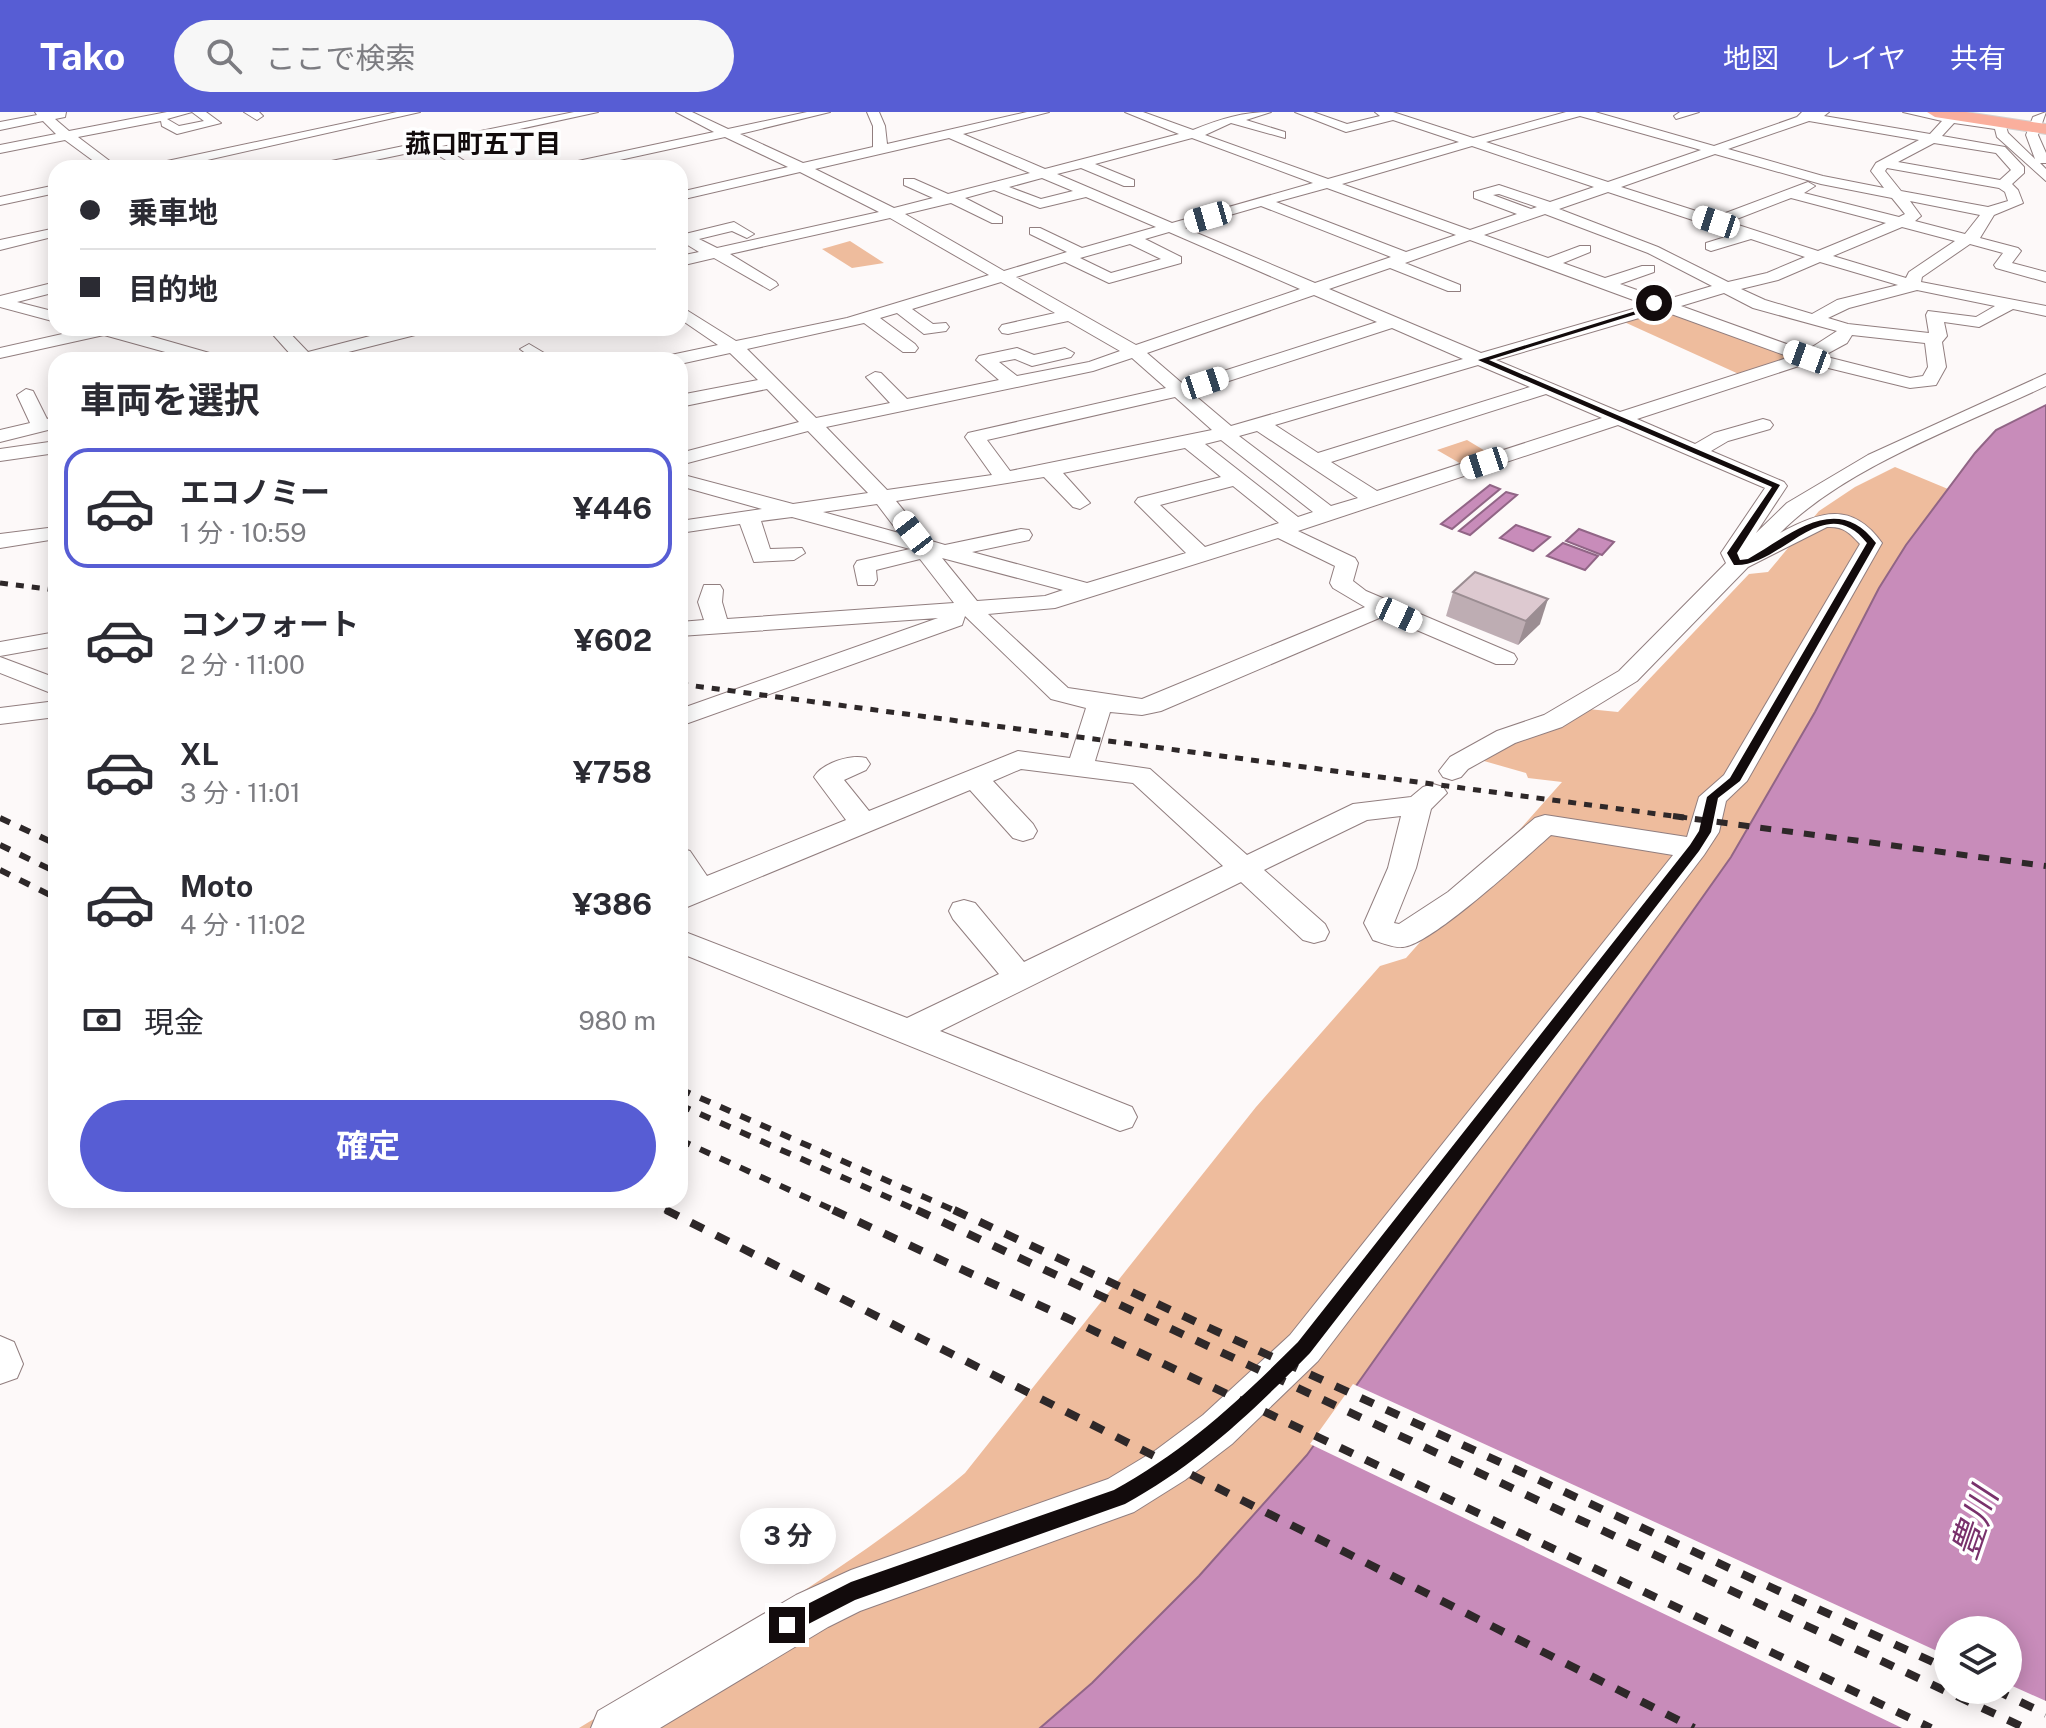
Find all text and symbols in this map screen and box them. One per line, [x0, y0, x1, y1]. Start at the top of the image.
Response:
search box [174, 20, 734, 92]
text: Tako [40, 34, 126, 79]
icon: search [202, 34, 246, 78]
text: ここで検索 [266, 40, 416, 76]
text: 地図 [1723, 41, 1779, 74]
text: レイヤ [1823, 41, 1906, 74]
text: 共有 [1950, 41, 2006, 74]
district label: 菰口町五丁目 [405, 128, 561, 159]
text: 乗車地 [128, 194, 218, 230]
car [1182, 199, 1234, 235]
car [1689, 203, 1743, 241]
text: 目的地 [128, 271, 218, 307]
route start [1636, 285, 1672, 321]
car [1780, 338, 1834, 376]
car [1178, 364, 1232, 402]
text: 車両を選択 [80, 379, 260, 421]
car [1457, 444, 1511, 482]
icon: car [84, 472, 156, 544]
text: エコノミー [180, 474, 330, 510]
text: ¥446 [573, 490, 652, 526]
car [889, 507, 937, 559]
text: 1 分 · 10:59 [180, 517, 307, 548]
car [1372, 594, 1426, 636]
icon: car [84, 604, 156, 676]
text: コンフォート [180, 606, 359, 642]
text: ¥602 [574, 622, 652, 658]
text: 2 分 · 11:00 [180, 649, 305, 680]
icon: car [84, 736, 156, 808]
text: XL [180, 736, 219, 772]
text: ¥758 [573, 754, 652, 790]
text: 3 分 · 11:01 [180, 777, 301, 808]
icon: car [84, 868, 156, 940]
text: Moto [180, 868, 253, 904]
text: ¥386 [573, 886, 652, 922]
text: 4 分 · 11:02 [180, 909, 306, 940]
icon: cash [80, 998, 124, 1042]
text: 現金 [144, 1004, 204, 1040]
text: 980 m [579, 1005, 656, 1036]
button: 確定 [80, 1100, 656, 1192]
water label: 豊川 [1942, 1478, 2007, 1564]
callout: 3 分 [739, 1509, 835, 1565]
text: 3 分 [763, 1520, 813, 1551]
route end [769, 1607, 805, 1643]
map controls [1934, 1616, 2022, 1704]
button: layers [1934, 1616, 2022, 1704]

